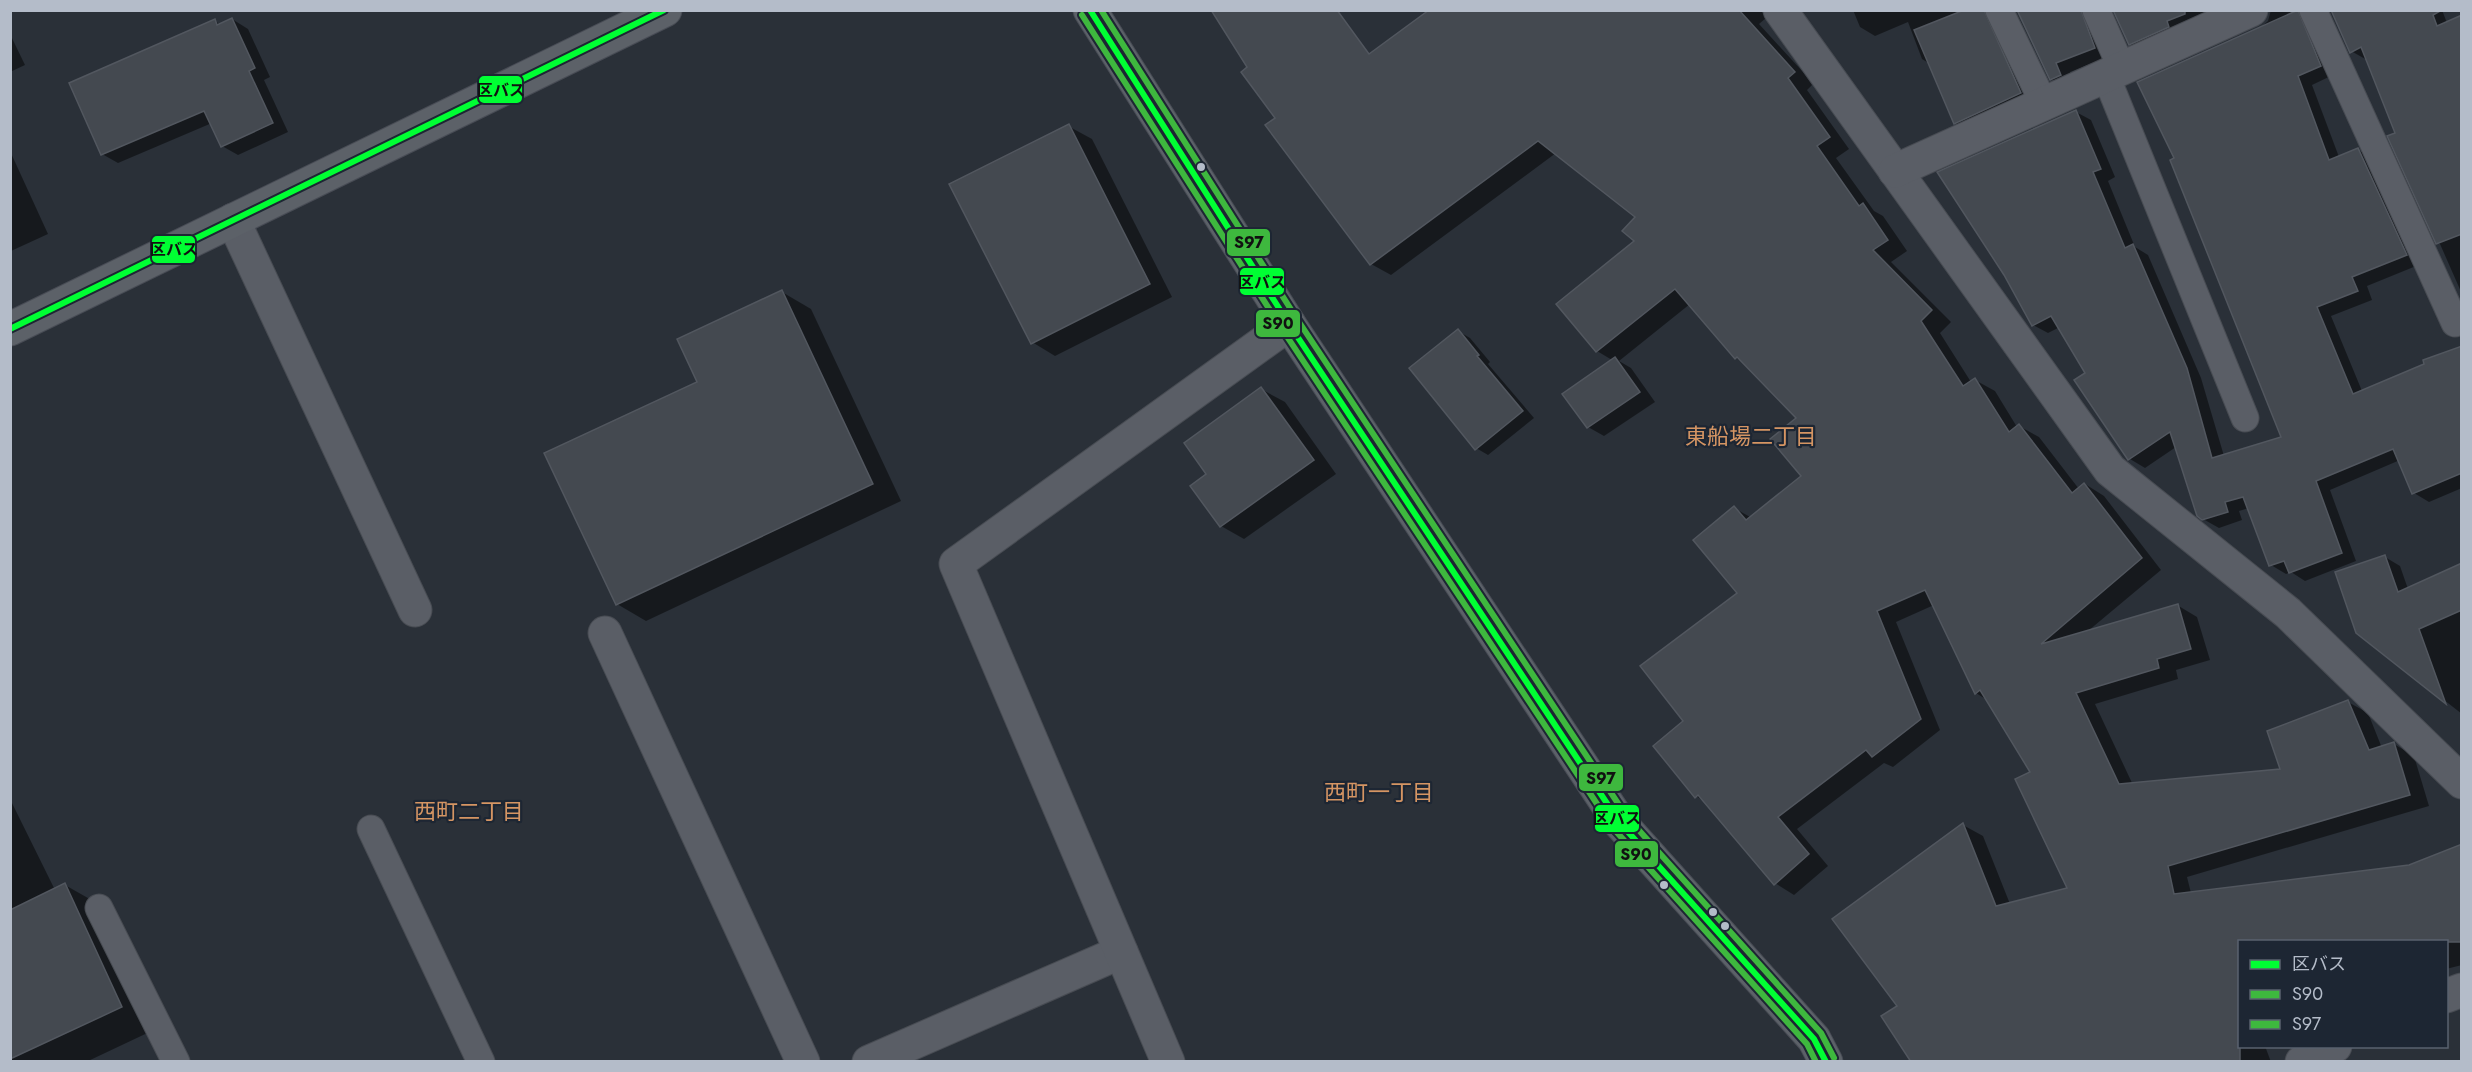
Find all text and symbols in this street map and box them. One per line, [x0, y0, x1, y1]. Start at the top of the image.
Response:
line badge: 区バス [478, 75, 523, 104]
text: 区バス [477, 79, 525, 102]
unlabelled marker [1195, 161, 1207, 173]
line badge: S97 [1226, 228, 1271, 257]
text: S97 [1234, 231, 1264, 254]
line badge: 区バス [151, 235, 196, 264]
text: 区バス [150, 238, 198, 261]
line badge: 区バス [1239, 267, 1285, 296]
text: 区バス [1238, 271, 1286, 294]
line badge: S90 [1255, 309, 1301, 338]
text: S90 [1262, 312, 1294, 335]
district label: 東船場二丁目 [1685, 420, 1817, 452]
line badge: S97 [1578, 763, 1624, 792]
text: S97 [1586, 767, 1616, 790]
district label: 西町一丁目 [1324, 776, 1434, 808]
district label: 西町二丁目 [414, 795, 524, 827]
line badge: 区バス [1594, 804, 1640, 833]
text: 区バス [1593, 807, 1641, 830]
line badge: S90 [1614, 840, 1659, 868]
text: S90 [1620, 843, 1652, 866]
unlabelled marker [1658, 879, 1670, 891]
unlabelled marker [1707, 906, 1719, 918]
unlabelled marker [1719, 920, 1731, 932]
legend [2238, 940, 2448, 1048]
text: 区バス [2292, 951, 2346, 977]
text: S90 [2292, 981, 2323, 1007]
text: S97 [2292, 1011, 2322, 1037]

